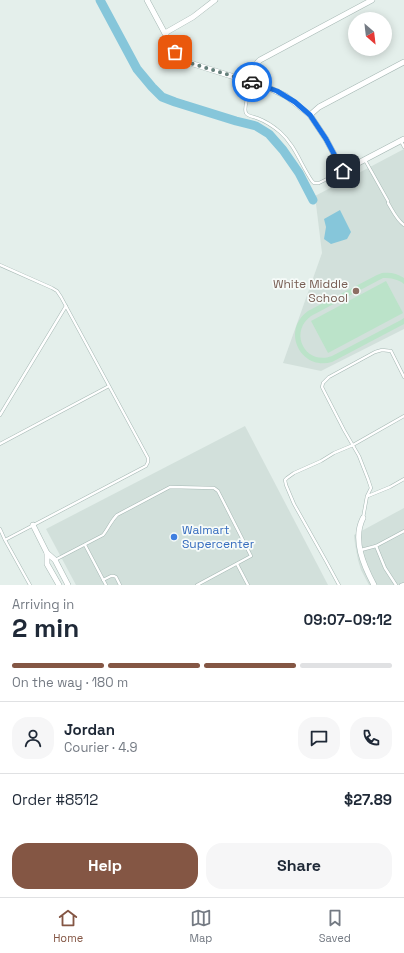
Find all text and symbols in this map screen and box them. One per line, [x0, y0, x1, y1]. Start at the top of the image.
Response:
north arrow [348, 12, 392, 56]
map controls [348, 12, 392, 56]
pin [158, 35, 192, 69]
icon: bag [164, 41, 186, 63]
courier [232, 62, 272, 102]
icon: car [241, 71, 263, 93]
pin [326, 154, 360, 188]
icon: home [332, 160, 354, 182]
place label: White Middle School [273, 276, 348, 306]
marker: White Middle School [351, 286, 361, 296]
place label: Walmart Supercenter [182, 522, 255, 552]
marker: Walmart Supercenter [169, 532, 179, 542]
text: Arriving in [12, 596, 74, 613]
text: 09:07–09:12 [304, 610, 392, 629]
text: 2 min [12, 611, 79, 645]
text: On the way · 180 m [12, 674, 128, 691]
button: person [12, 717, 54, 759]
button: chat [298, 717, 340, 759]
button: phone [350, 717, 392, 759]
text: Jordan [64, 720, 115, 739]
text: Courier · 4.9 [64, 739, 138, 756]
text: Order #8512 [12, 790, 98, 809]
text: $27.89 [344, 790, 392, 809]
button: Help [12, 843, 198, 889]
button: Share [206, 843, 392, 889]
tab: Home [53, 907, 83, 945]
tab: Map [189, 907, 212, 945]
tab: Saved [319, 907, 351, 945]

